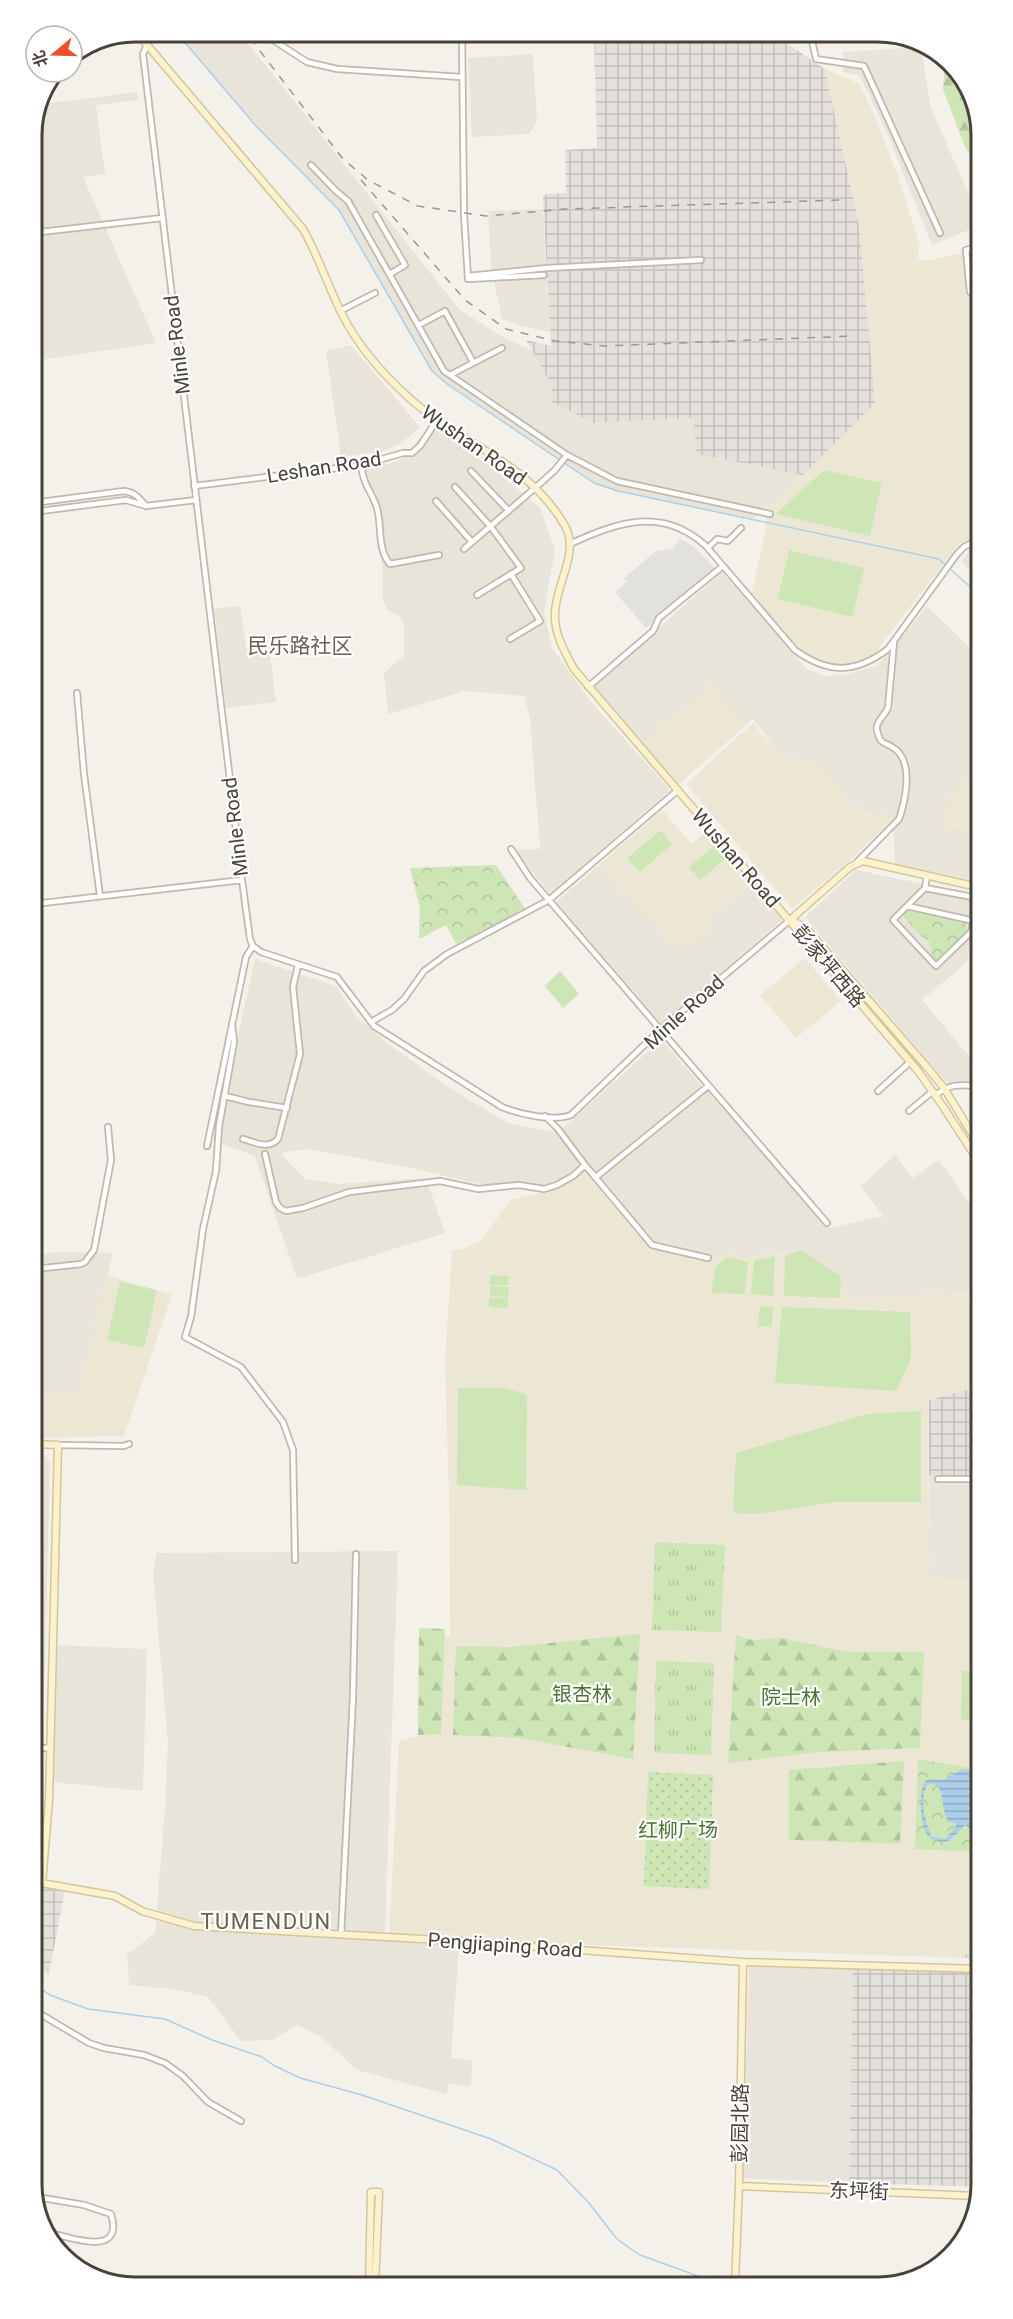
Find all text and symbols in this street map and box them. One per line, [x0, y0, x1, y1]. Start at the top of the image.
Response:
north arrow [24, 24, 84, 84]
text: 北 [29, 48, 52, 69]
street label: Minle Road [159, 294, 195, 396]
street label: Wushan Road [417, 400, 531, 490]
street label: Leshan Road [265, 446, 383, 488]
district label: 民乐路社区 [248, 634, 353, 658]
street label: Minle Road [217, 776, 253, 878]
street label: Wushan Road [687, 804, 785, 912]
street label: 彭家坪西路 [788, 920, 870, 1012]
street label: Minle Road [639, 970, 729, 1054]
park label: 银杏林 [552, 1682, 612, 1706]
park label: 院士林 [761, 1685, 821, 1709]
park label: 红柳广场 [638, 1818, 718, 1842]
district label: TUMENDUN [200, 1909, 332, 1934]
street label: Pengjiaping Road [427, 1928, 583, 1962]
street label: 彭园北路 [727, 2083, 753, 2163]
street label: 东坪街 [829, 2178, 889, 2204]

